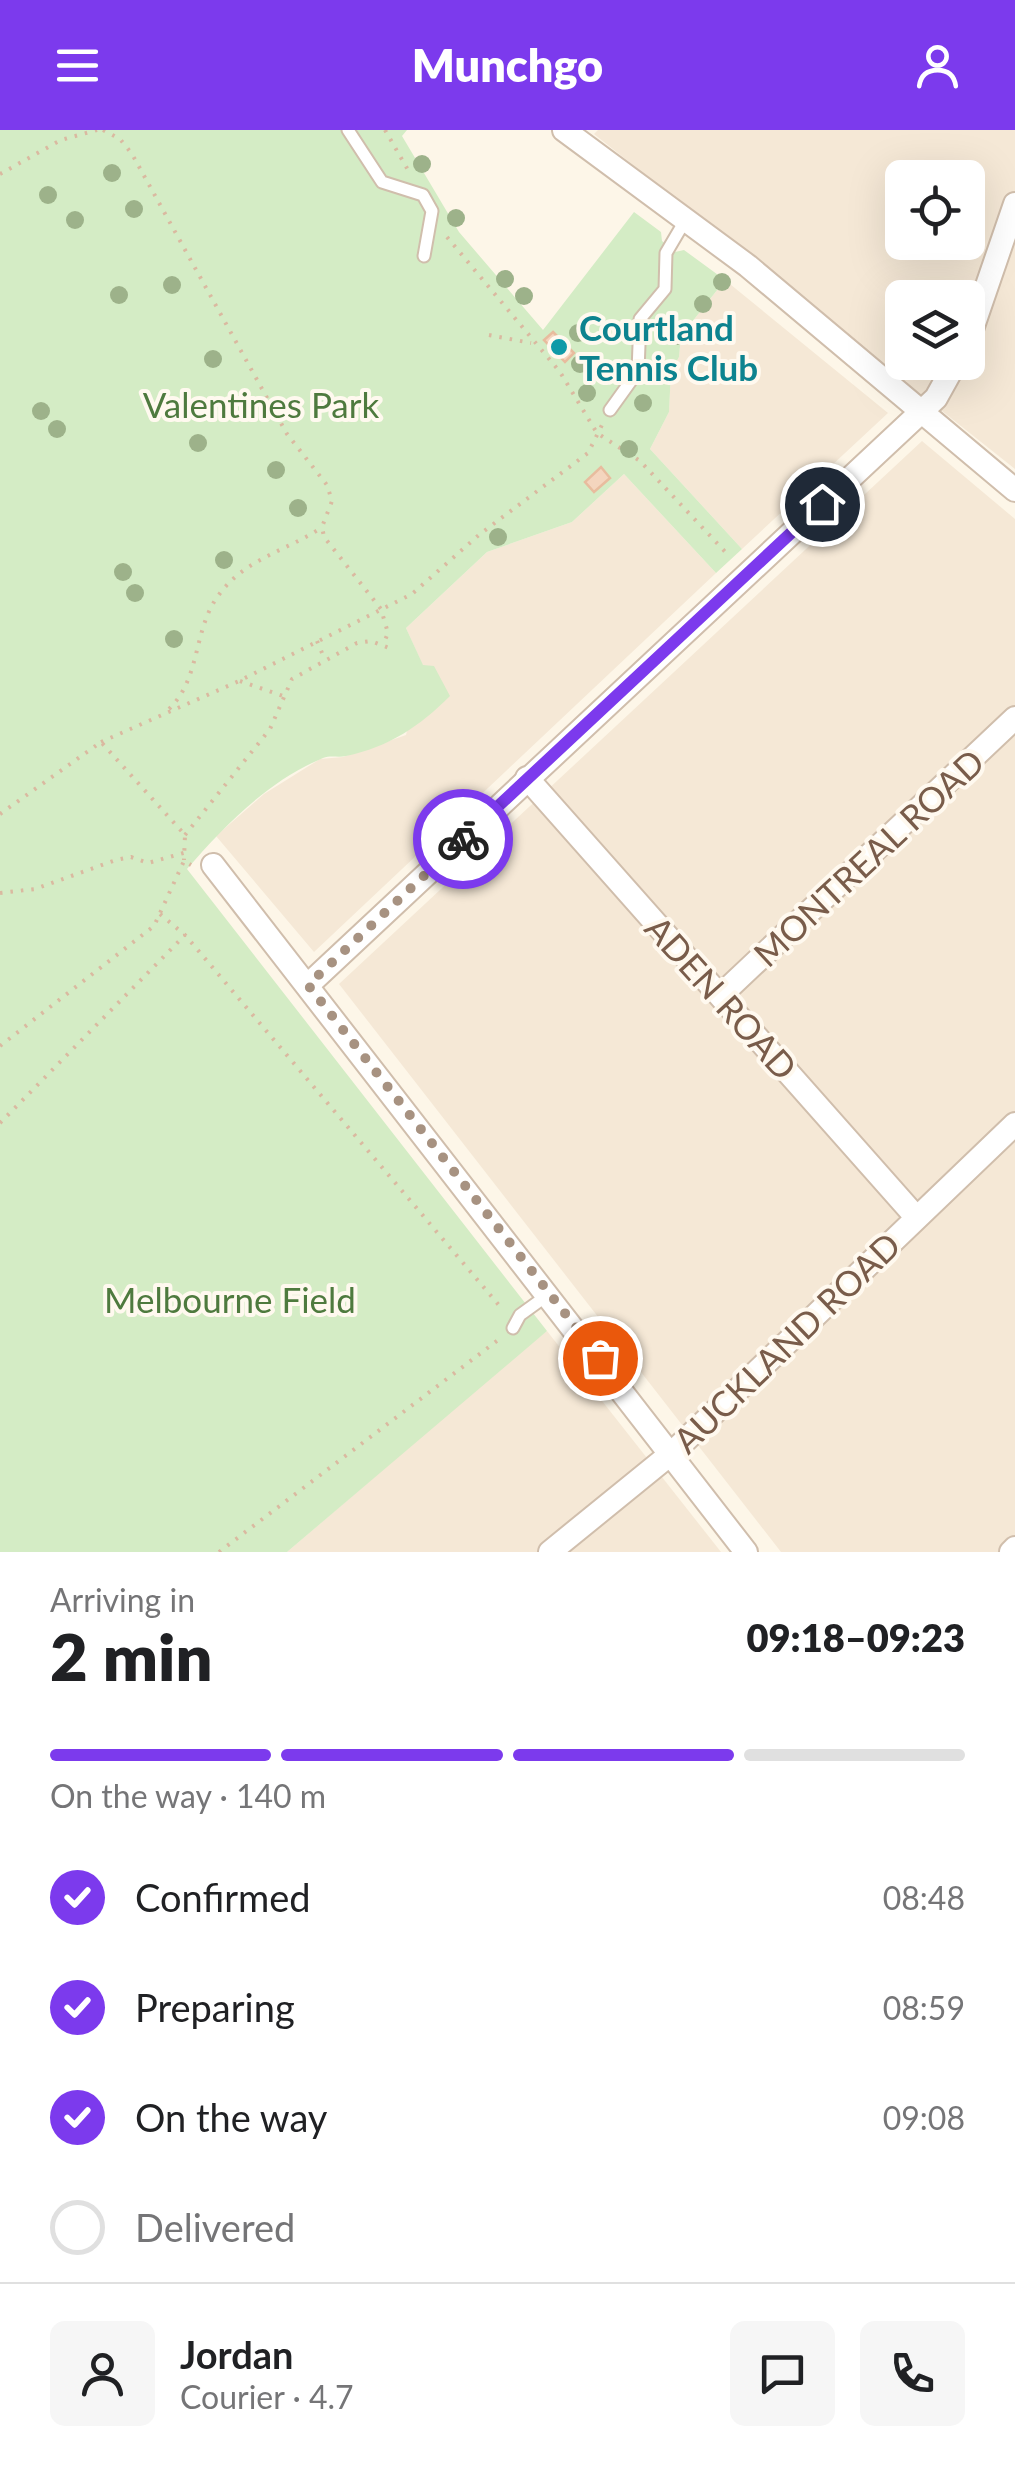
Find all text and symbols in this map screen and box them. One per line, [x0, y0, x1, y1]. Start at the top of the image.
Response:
icon: menu [50, 38, 105, 93]
text: Munchgo [412, 38, 603, 92]
icon: person [910, 38, 965, 93]
map controls [885, 160, 985, 380]
button: locate [885, 160, 985, 260]
button: layers [885, 280, 985, 380]
place label: Courtland Tennis Club [579, 306, 758, 388]
marker: Courtland Tennis Club [548, 336, 570, 358]
park label: Valentines Park [143, 383, 380, 425]
pin [780, 462, 865, 547]
icon: home [795, 477, 850, 532]
street label: MONTREAL ROAD [744, 740, 992, 974]
courier [413, 789, 513, 889]
icon: bike [436, 812, 491, 867]
street label: ADEN ROAD [638, 907, 806, 1087]
street label: AUCKLAND ROAD [664, 1223, 908, 1461]
park label: Melbourne Field [104, 1278, 356, 1320]
pin [558, 1316, 643, 1401]
icon: bag [573, 1331, 628, 1386]
text: Arriving in [50, 1580, 195, 1619]
text: 09:18–09:23 [746, 1614, 965, 1660]
text: 2 min [50, 1617, 212, 1695]
text: On the way · 140 m [50, 1776, 326, 1815]
icon: check [50, 1870, 105, 1925]
text: Confirmed [135, 1874, 311, 1920]
text: 08:48 [883, 1878, 965, 1917]
icon: check [50, 1980, 105, 2035]
text: Preparing [135, 1984, 295, 2030]
text: 08:59 [883, 1988, 965, 2027]
icon: check [50, 2090, 105, 2145]
text: On the way [135, 2094, 327, 2140]
text: 09:08 [883, 2098, 965, 2137]
text: Delivered [135, 2204, 295, 2250]
button: person [50, 2321, 155, 2426]
button: chat [730, 2321, 835, 2426]
button: phone [860, 2321, 965, 2426]
text: Jordan [180, 2331, 293, 2377]
text: Courier · 4.7 [180, 2377, 354, 2416]

